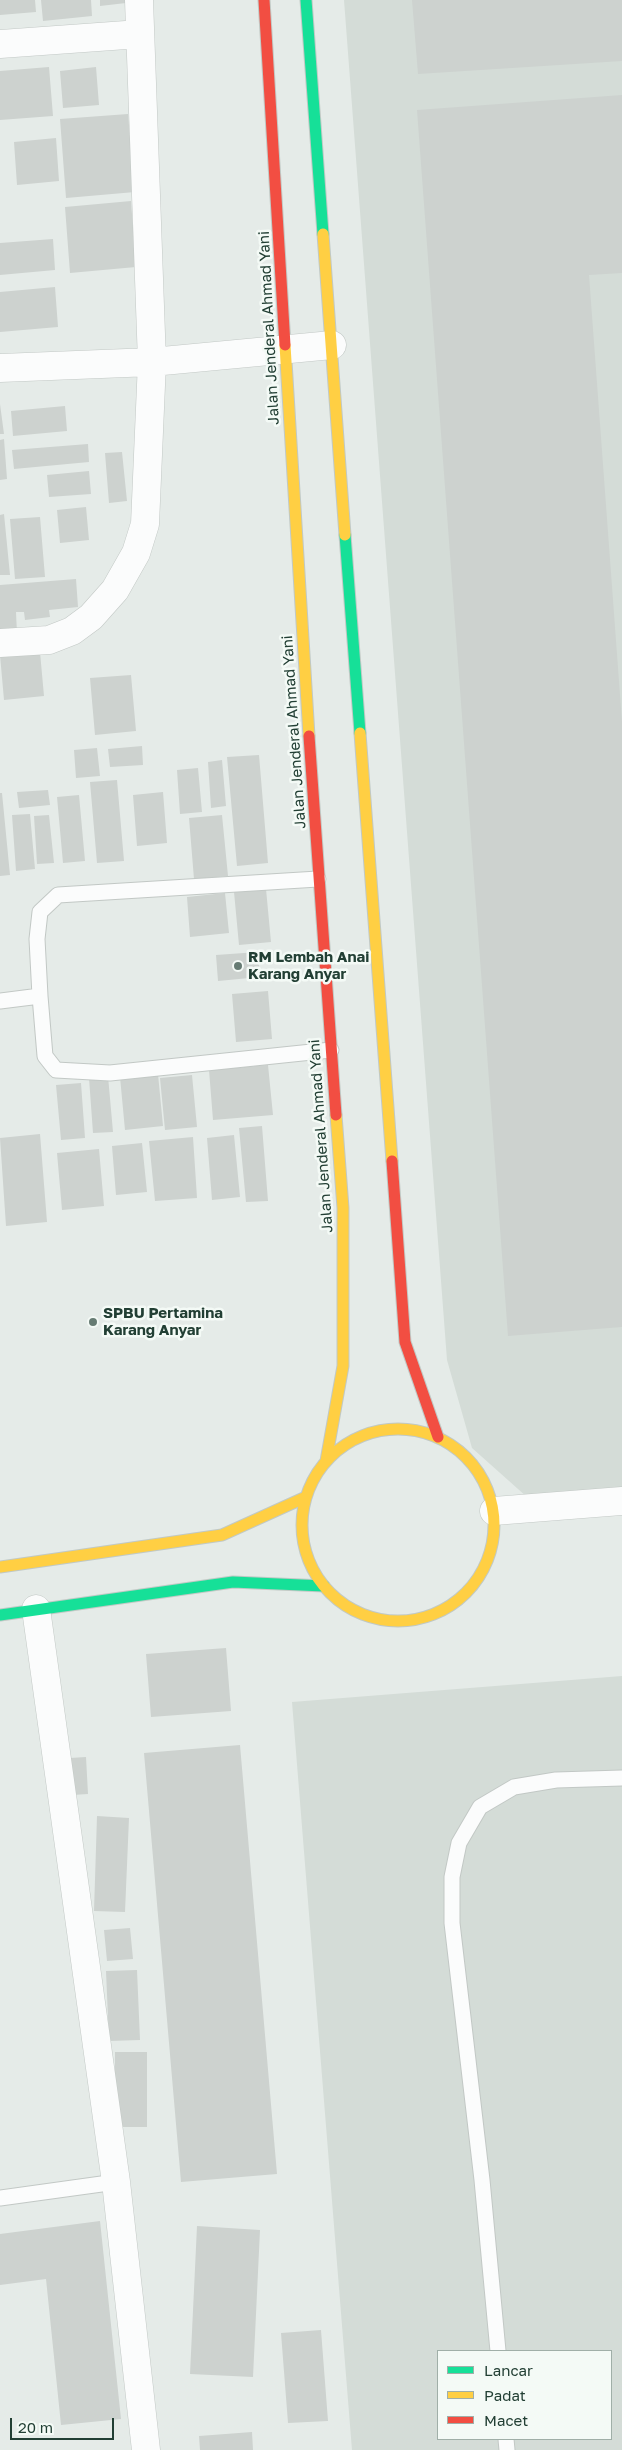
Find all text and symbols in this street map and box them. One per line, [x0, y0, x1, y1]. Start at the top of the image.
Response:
street label: Jalan Jenderal Ahmad Yani [255, 231, 283, 425]
street label: Jalan Jenderal Ahmad Yani [278, 635, 310, 829]
place label: RM Lembah Anai Karang Anyar [248, 948, 369, 983]
marker: RM Lembah Anai Karang Anyar [232, 960, 244, 972]
street label: Jalan Jenderal Ahmad Yani [305, 1039, 337, 1233]
place label: SPBU Pertamina Karang Anyar [103, 1304, 223, 1339]
marker: SPBU Pertamina Karang Anyar [87, 1316, 99, 1328]
legend [437, 2350, 612, 2440]
text: Lancar [484, 2361, 533, 2379]
text: Padat [484, 2386, 526, 2404]
scale bar [12, 2408, 116, 2440]
text: Macet [484, 2411, 528, 2429]
text: 20 m [18, 2418, 53, 2436]

